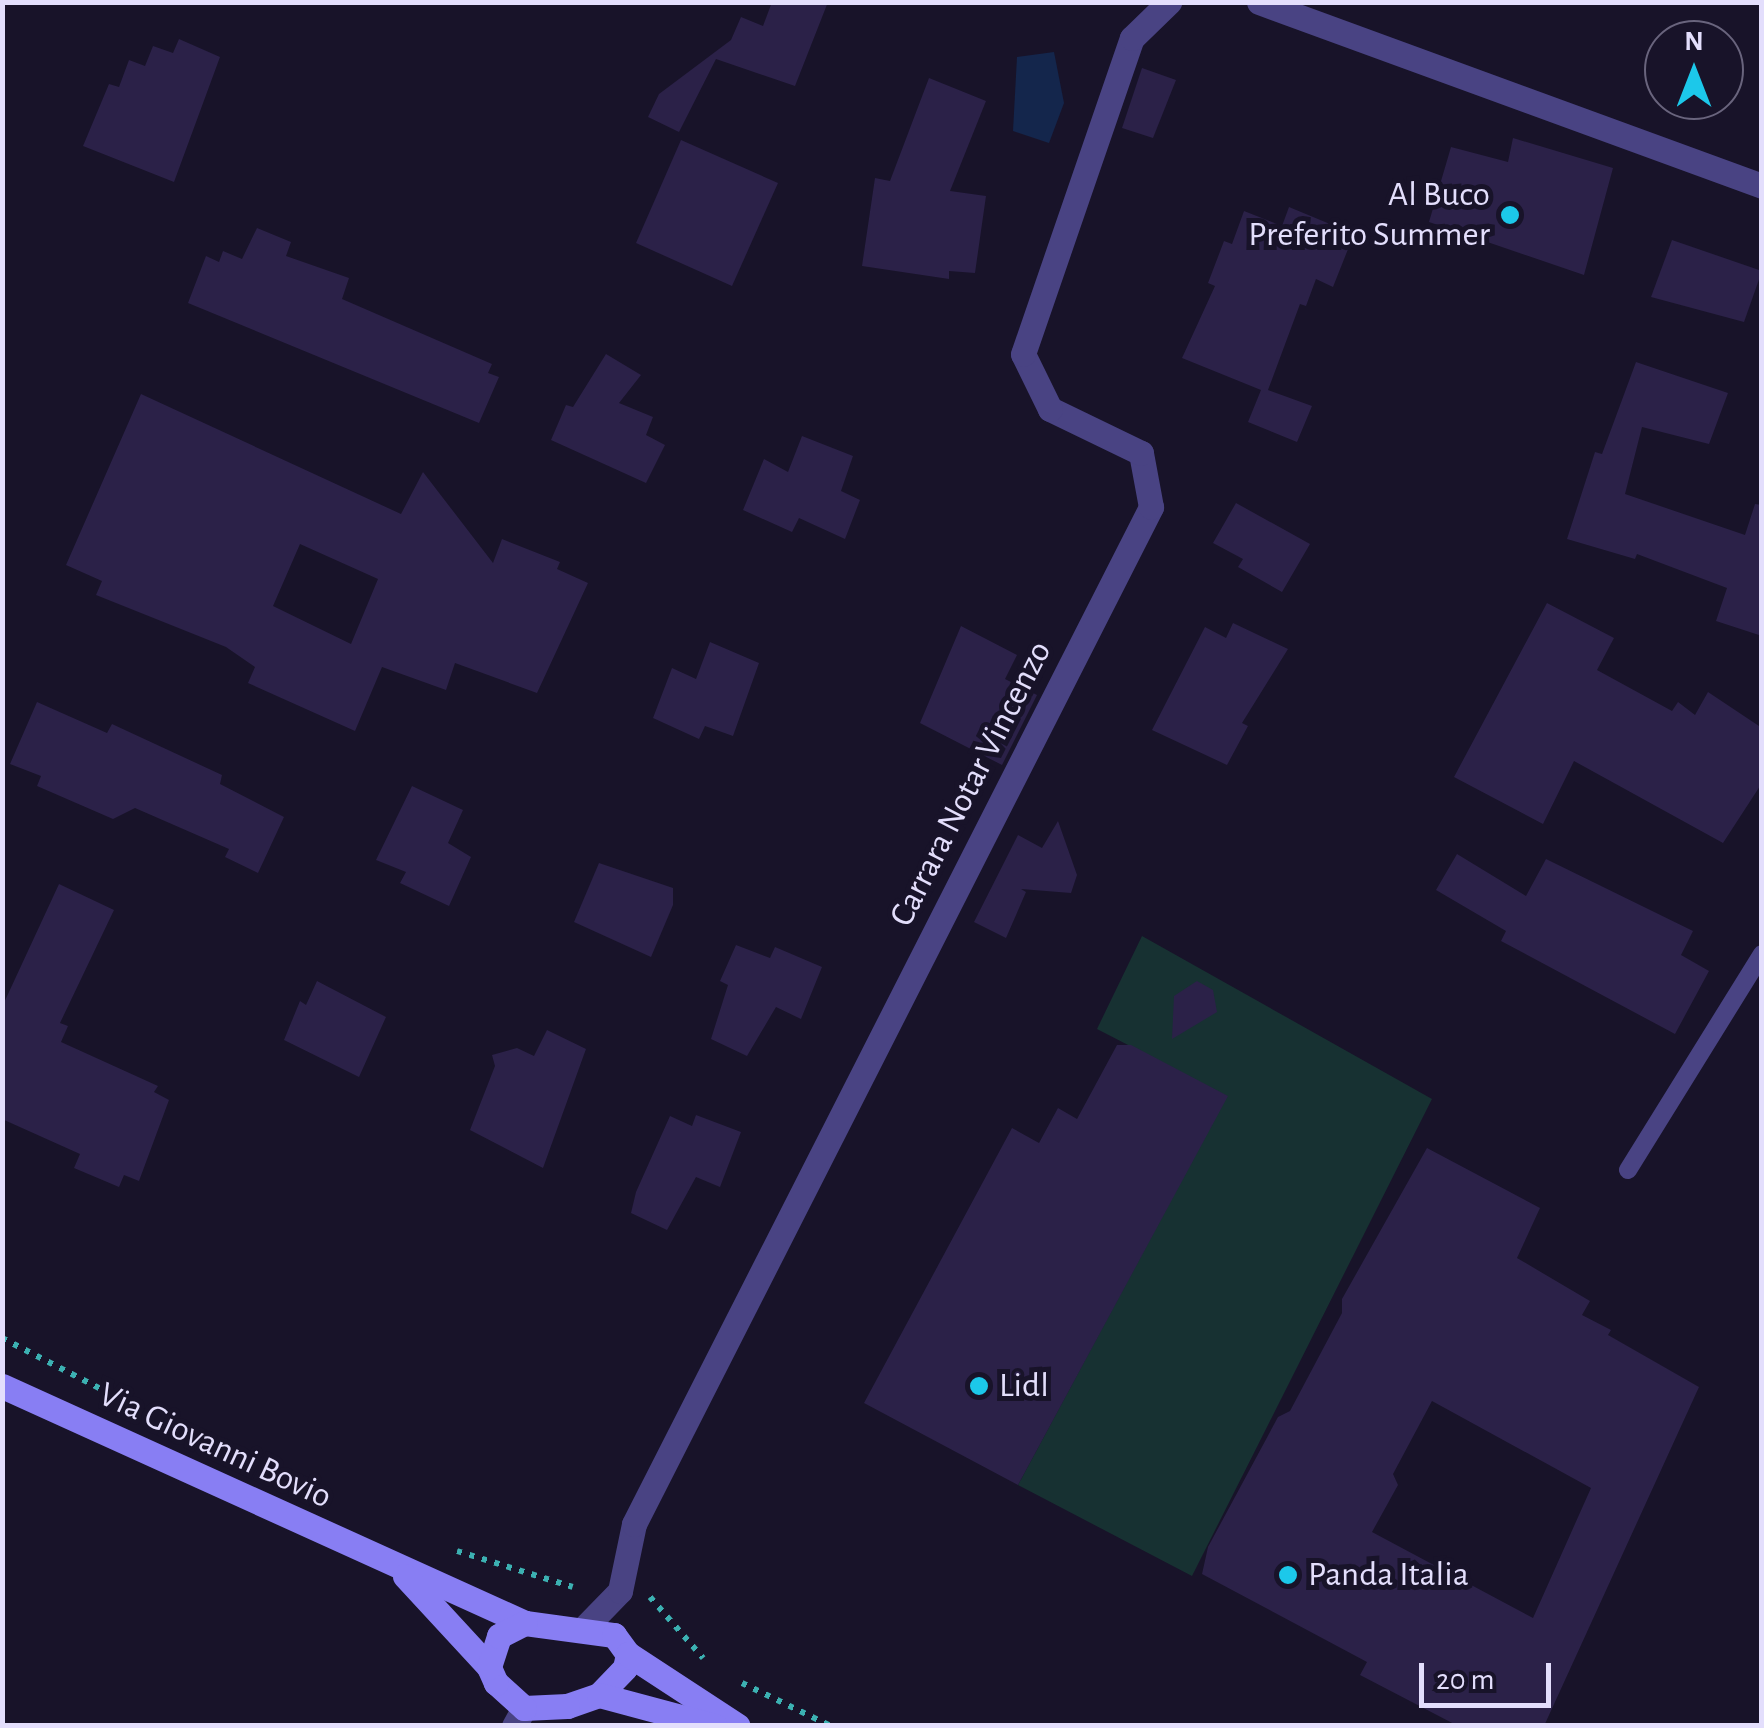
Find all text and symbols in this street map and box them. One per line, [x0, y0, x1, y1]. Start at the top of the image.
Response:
north arrow [1644, 20, 1744, 120]
text: N [1684, 28, 1704, 56]
place label: Al Buco Preferito Summer [1248, 174, 1490, 256]
marker: Al Buco Preferito Summer [1499, 204, 1521, 226]
street label: Carrara Notar Vincenzo [881, 634, 1061, 934]
place label: Lidl [999, 1365, 1049, 1407]
street label: Via Giovanni Bovio [92, 1374, 338, 1518]
marker: Lidl [968, 1375, 990, 1397]
place label: Panda Italia [1308, 1554, 1469, 1596]
marker: Panda Italia [1277, 1564, 1299, 1586]
scale bar [1424, 1643, 1556, 1705]
text: 20 m [1436, 1665, 1494, 1695]

